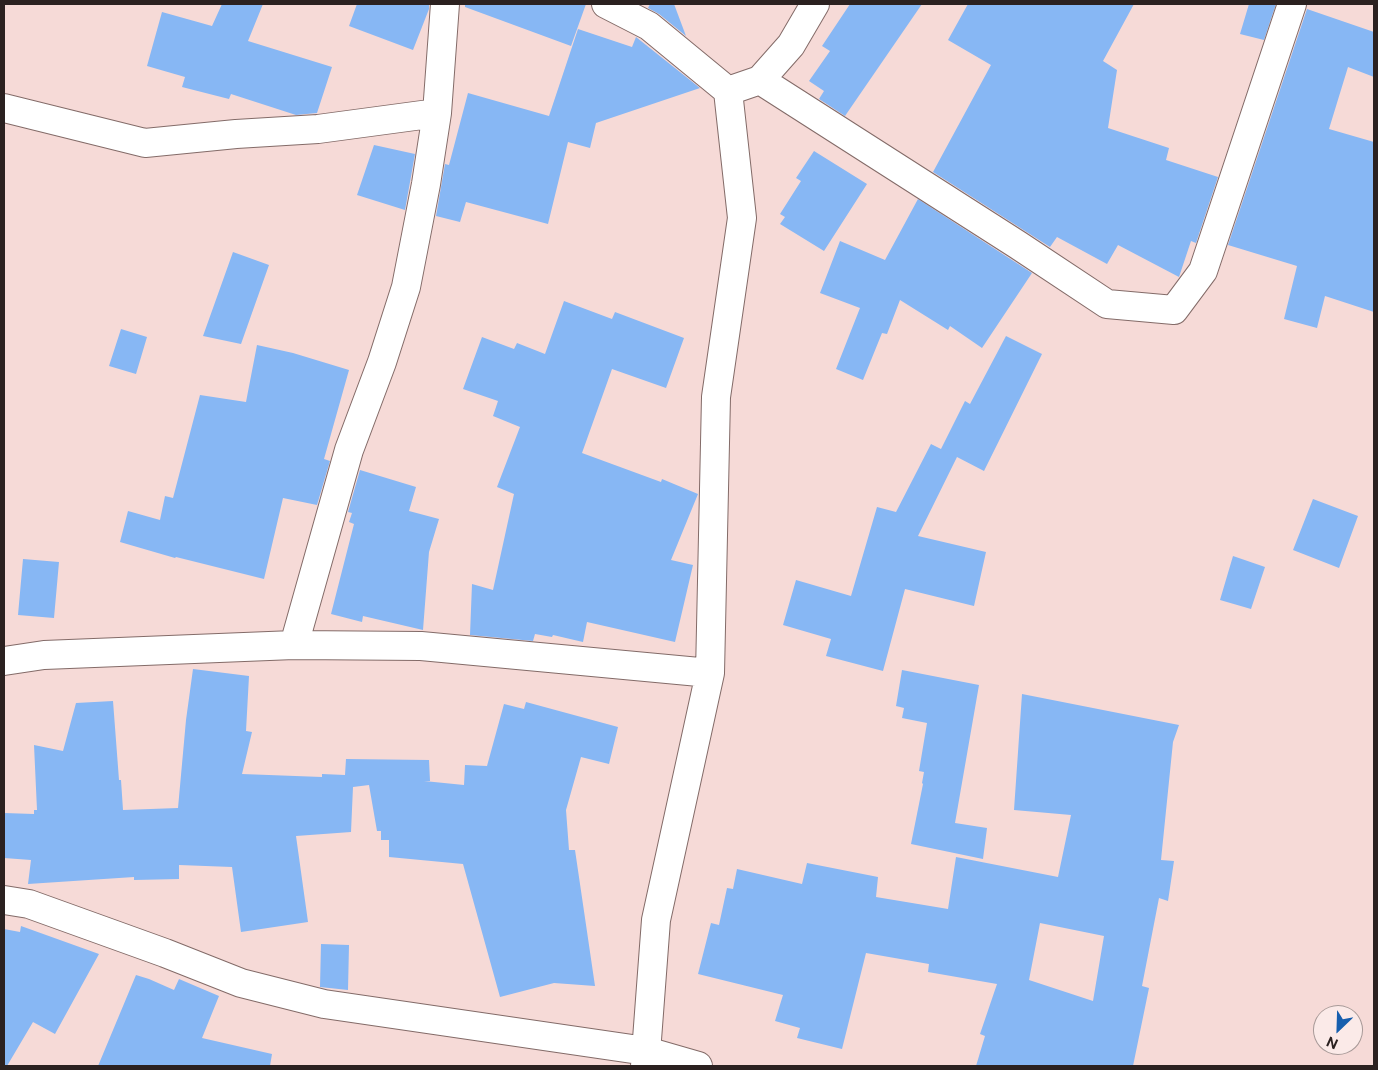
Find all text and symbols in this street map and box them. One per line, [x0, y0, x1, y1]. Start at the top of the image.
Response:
north arrow [1313, 1005, 1363, 1055]
text: N [1324, 1033, 1341, 1052]

